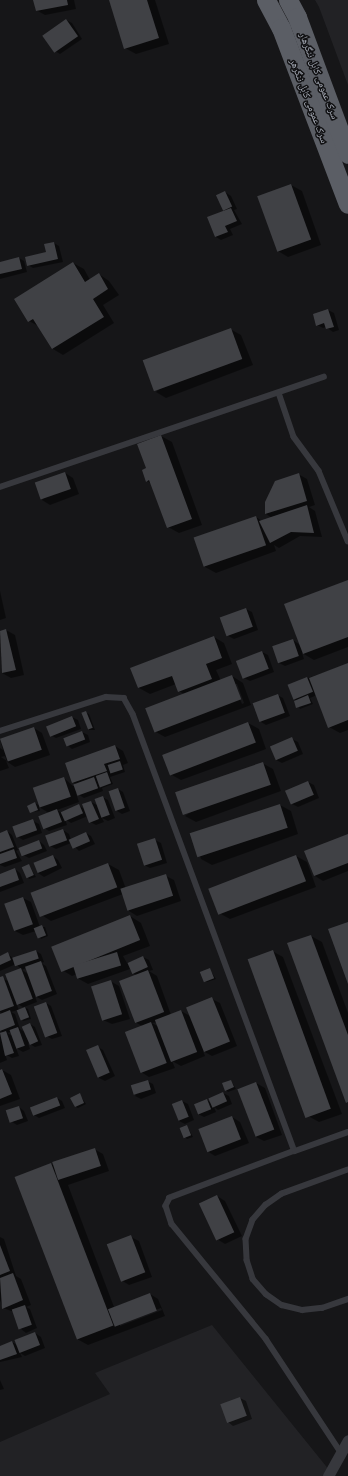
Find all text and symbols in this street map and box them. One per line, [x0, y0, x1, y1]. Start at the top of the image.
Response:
street label: سرک عمومی کابل ننگرهار [297, 31, 341, 121]
street label: سرک عمومی کابل ننگرهر [287, 57, 331, 145]

